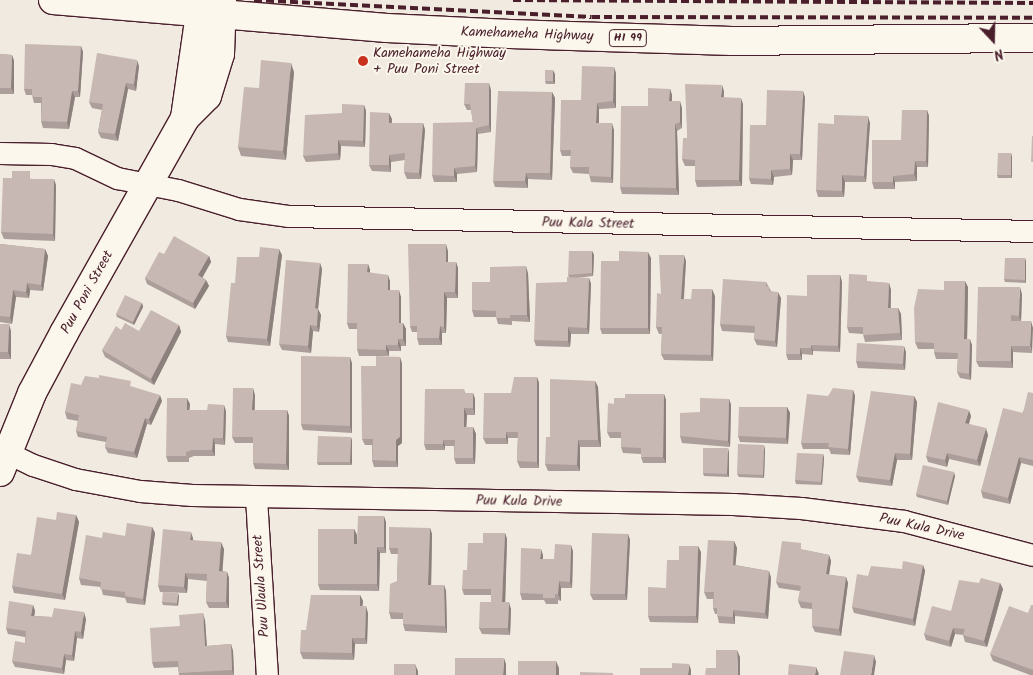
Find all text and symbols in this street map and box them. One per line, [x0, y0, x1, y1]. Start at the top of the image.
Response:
north arrow [968, 15, 1018, 65]
street label: Kamehameha Highway [460, 23, 594, 45]
road number: HI 99 [608, 28, 648, 48]
text: N [990, 42, 1006, 66]
place label: Kamehameha Highway + Puu Poni Street [373, 45, 506, 78]
marker: Kamehameha Highway + Puu Poni Street [357, 55, 369, 67]
street label: Puu Kala Street [542, 214, 634, 232]
street label: Puu Poni Street [57, 247, 117, 337]
street label: Puu Kula Drive [476, 492, 562, 510]
street label: Puu Kula Drive [878, 510, 966, 544]
street label: Puu Ulaula Street [249, 534, 273, 638]

